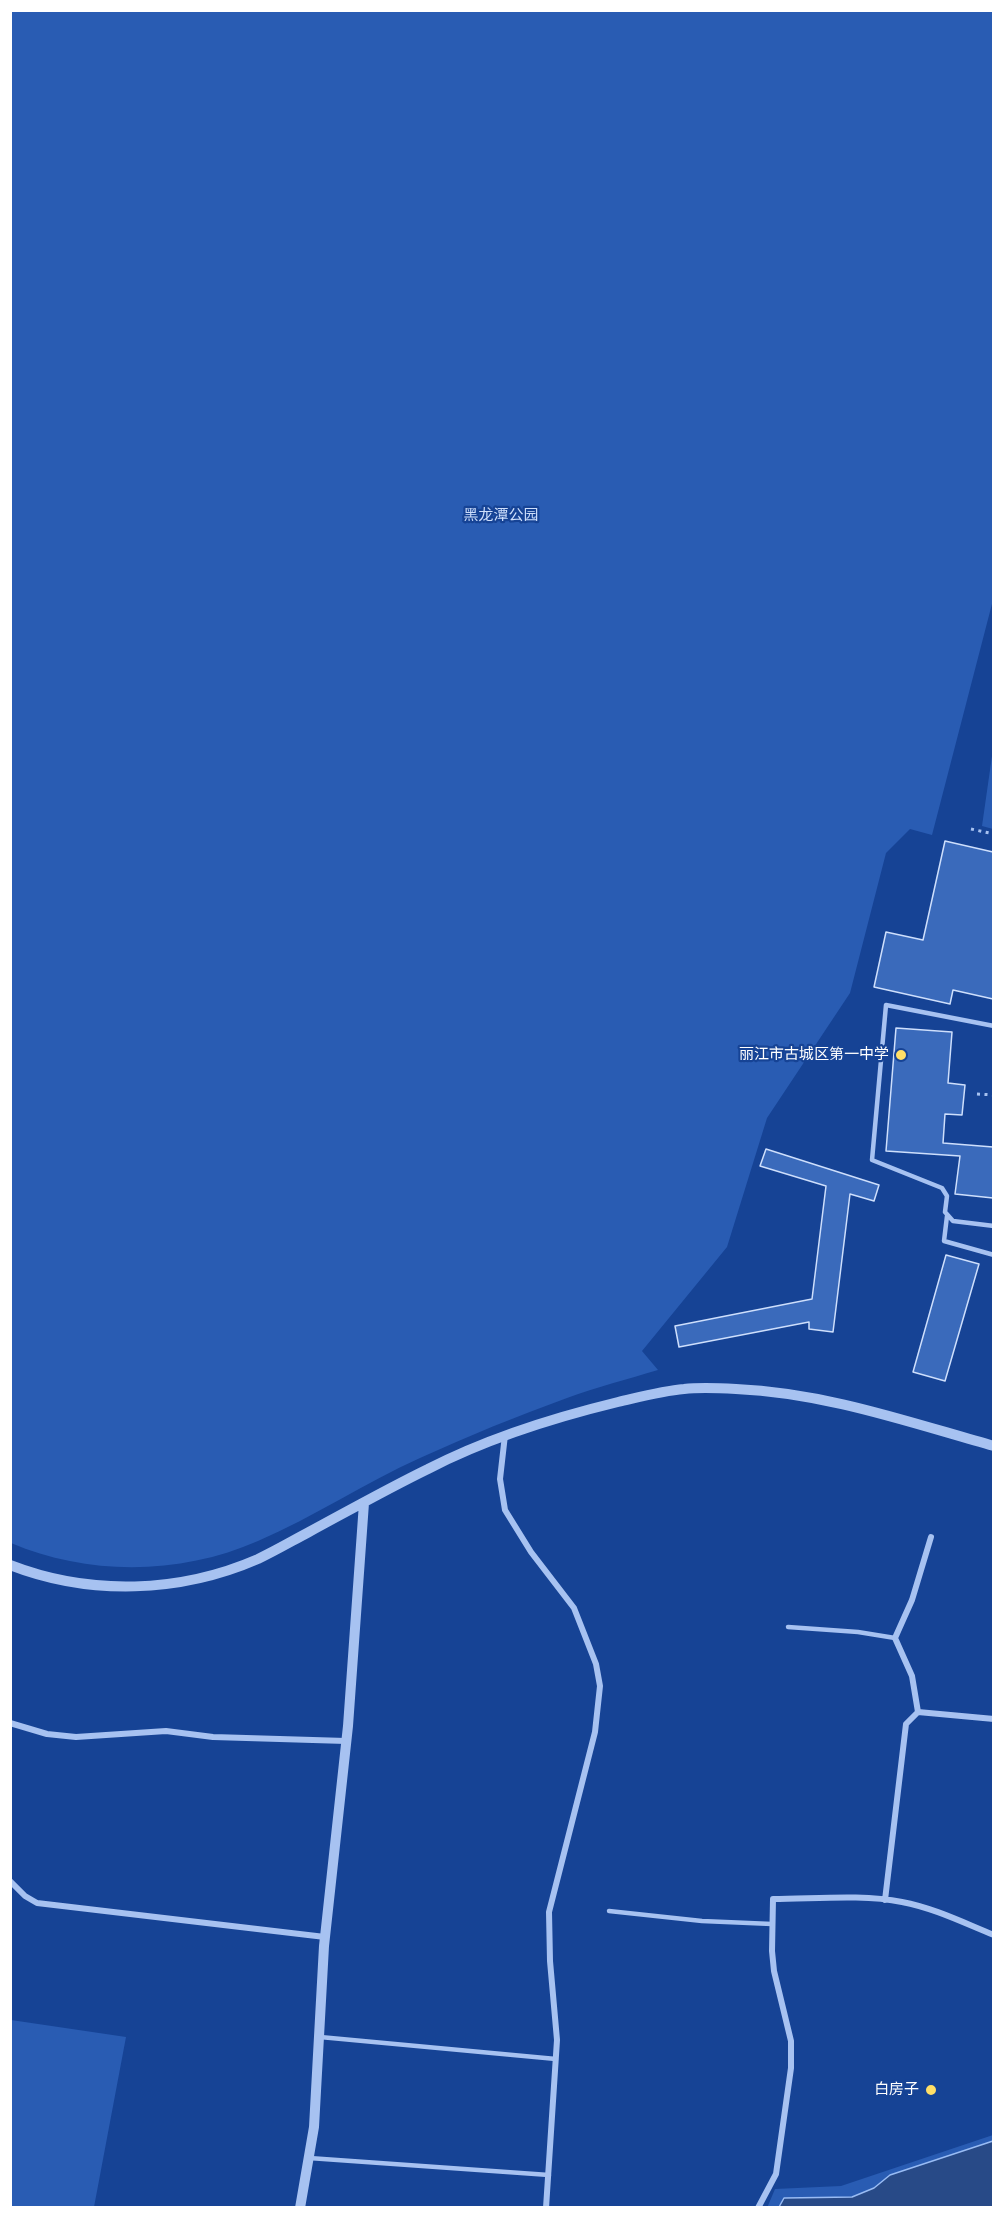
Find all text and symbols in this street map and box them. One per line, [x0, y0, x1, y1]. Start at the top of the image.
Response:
park label: 黑龙潭公园 [464, 507, 538, 525]
place label: 丽江市古城区第一中学 [739, 1046, 889, 1064]
marker: 丽江市古城区第一中学 [894, 1048, 908, 1062]
place label: 白房子 [874, 2081, 919, 2099]
marker: 白房子 [924, 2083, 938, 2097]

